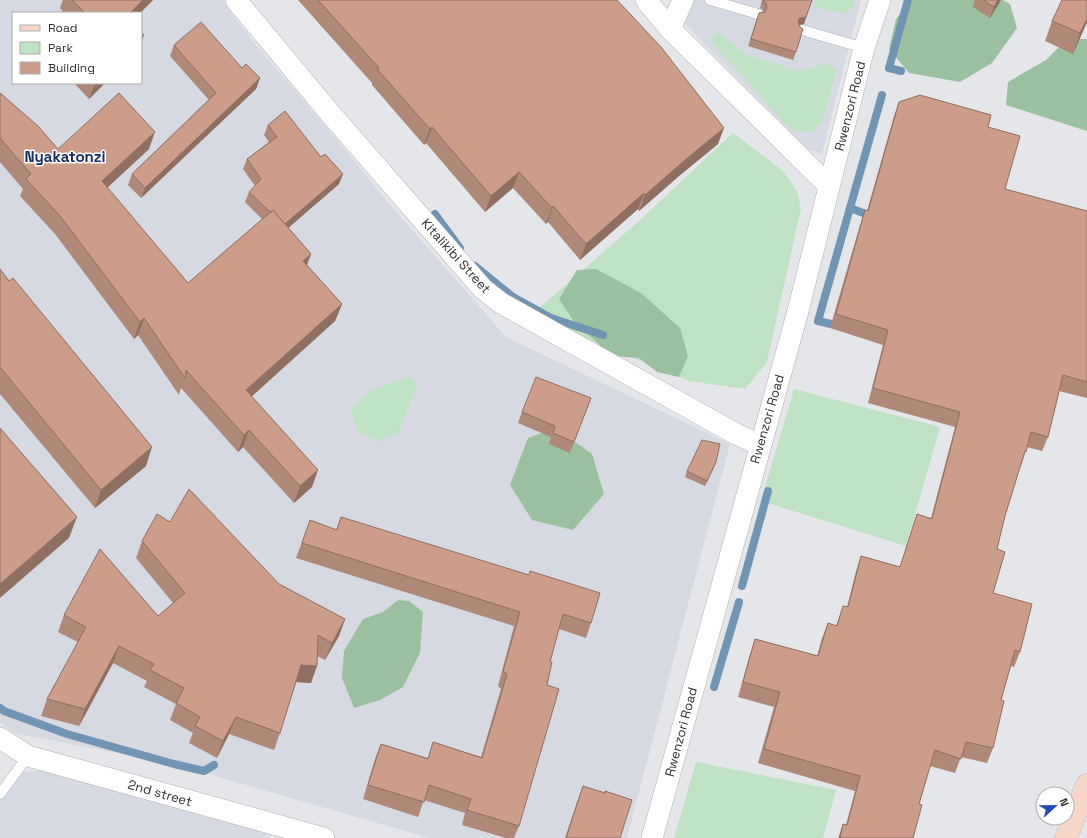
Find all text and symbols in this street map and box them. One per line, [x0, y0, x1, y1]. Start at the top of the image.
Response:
legend [12, 12, 142, 84]
text: Road [48, 20, 77, 36]
text: Park [48, 40, 73, 56]
street label: Rwenzori Road [831, 59, 869, 153]
text: Building [48, 60, 95, 76]
district label: Nyakatonzi [24, 147, 106, 166]
street label: Kitalikibi Street [418, 215, 494, 297]
street label: Rwenzori Road [746, 372, 788, 466]
street label: Rwenzori Road [661, 685, 701, 779]
street label: 2nd street [126, 776, 194, 810]
north arrow [1035, 786, 1075, 826]
text: N [1056, 796, 1072, 808]

